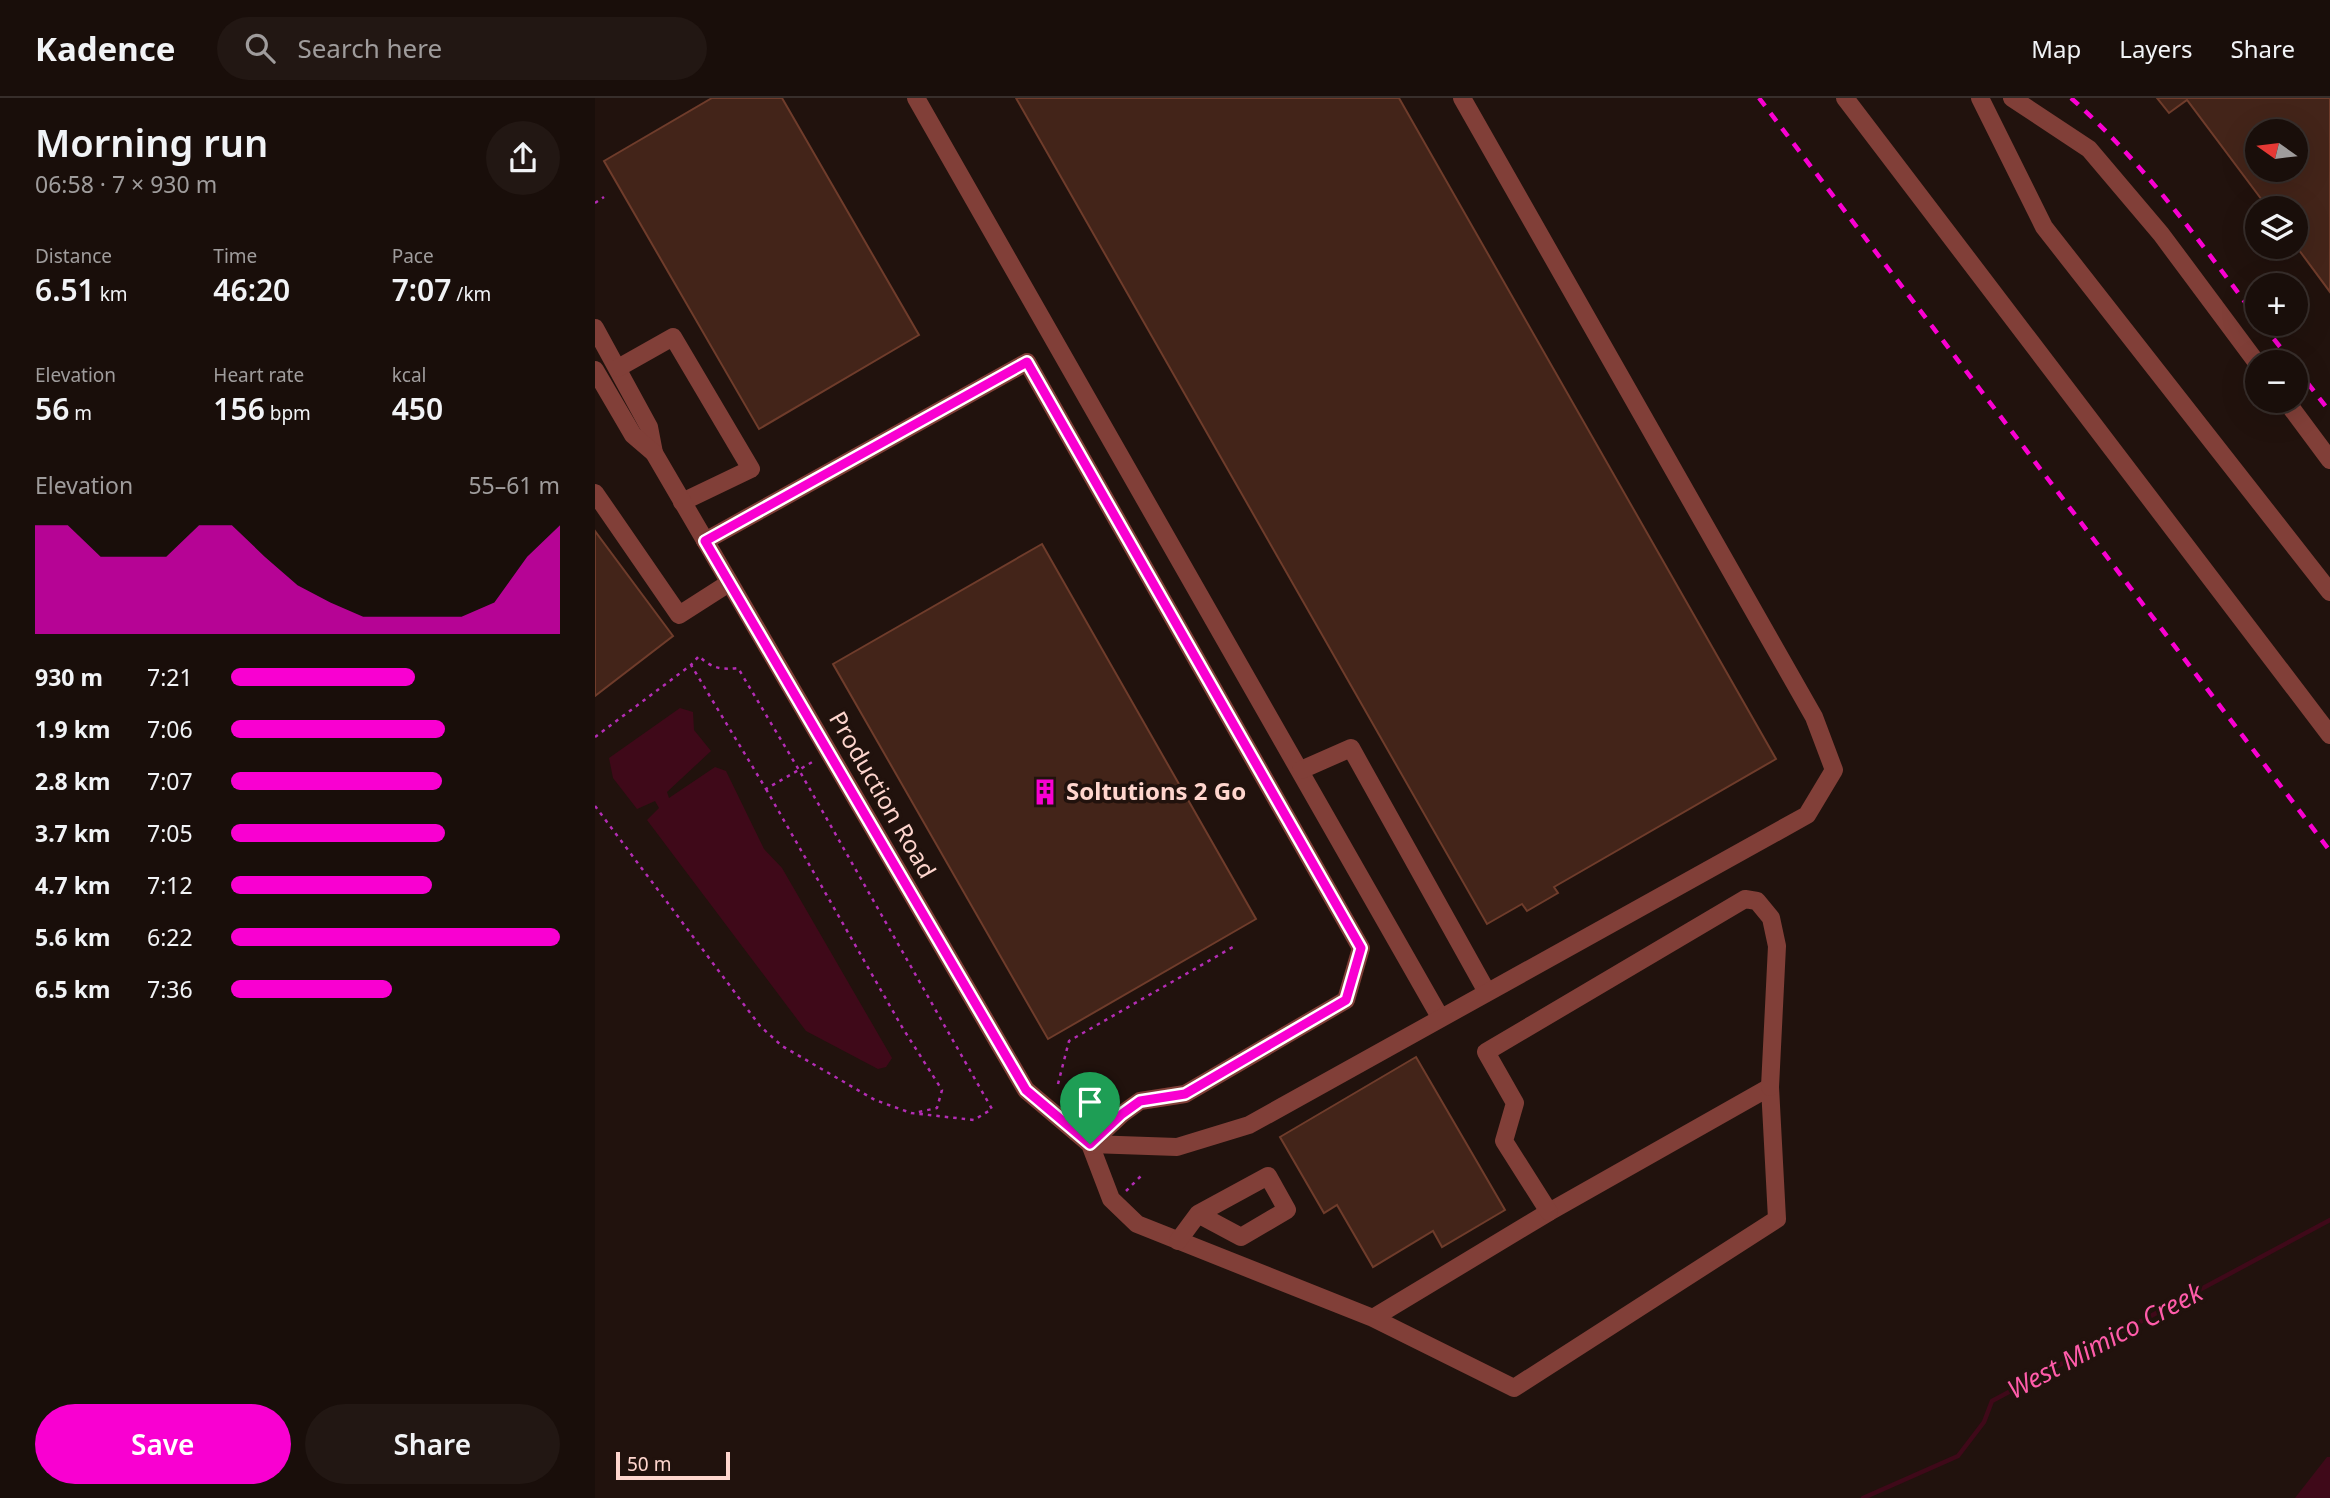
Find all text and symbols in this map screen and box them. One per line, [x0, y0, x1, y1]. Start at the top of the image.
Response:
search box [217, 17, 707, 80]
text: Kadence [35, 26, 175, 71]
icon: search [241, 29, 279, 67]
text: Search here [297, 30, 442, 66]
text: Map [2031, 32, 2081, 65]
text: Layers [2119, 32, 2193, 65]
text: Share [2231, 32, 2295, 65]
text: Morning run [35, 116, 268, 168]
north arrow [2245, 119, 2308, 182]
map controls [2245, 119, 2308, 413]
button: share [486, 121, 560, 195]
text: 06:58 · 7 × 930 m [35, 168, 217, 200]
button: layers [2245, 196, 2308, 259]
text: Distance [35, 243, 112, 269]
text: Time [213, 243, 257, 269]
text: Pace [392, 243, 434, 269]
text: 6.51 [35, 269, 95, 310]
text: 46:20 [213, 269, 290, 310]
text: 7:07 [392, 269, 451, 310]
button: + [2245, 273, 2308, 336]
text: km [95, 281, 128, 307]
text: /km [451, 281, 491, 307]
button: − [2245, 350, 2308, 413]
text: Elevation [35, 362, 116, 388]
text: Heart rate [213, 362, 304, 388]
text: kcal [392, 362, 426, 388]
text: 56 [35, 388, 69, 429]
text: 156 [213, 388, 265, 429]
text: 450 [392, 388, 443, 429]
text: m [69, 400, 92, 426]
text: bpm [265, 400, 311, 426]
text: Elevation [35, 469, 133, 501]
text: 55–61 m [468, 469, 560, 501]
text: 930 m [35, 661, 103, 693]
text: 7:21 [147, 661, 193, 693]
street label: Production Road [822, 705, 945, 884]
text: 1.9 km [35, 713, 110, 745]
text: 7:06 [147, 713, 193, 745]
text: 2.8 km [35, 765, 110, 797]
text: 7:07 [147, 765, 193, 797]
place label: Soltutions 2 Go [1066, 774, 1246, 807]
building icon: Soltutions 2 Go [1030, 777, 1060, 807]
text: 3.7 km [35, 817, 110, 849]
text: 7:05 [147, 817, 193, 849]
text: 4.7 km [35, 869, 110, 901]
text: 7:12 [147, 869, 193, 901]
text: 5.6 km [35, 921, 110, 953]
text: 6:22 [147, 921, 193, 953]
text: 6.5 km [35, 973, 110, 1005]
text: 7:36 [147, 973, 193, 1005]
pin [1060, 1072, 1120, 1144]
icon: arrive [1071, 1083, 1109, 1121]
water label: West Mimico Creek [2001, 1273, 2210, 1407]
button: Save [35, 1404, 291, 1484]
button: Share [305, 1404, 560, 1484]
scale bar [616, 1449, 730, 1481]
text: 50 m [627, 1451, 671, 1477]

